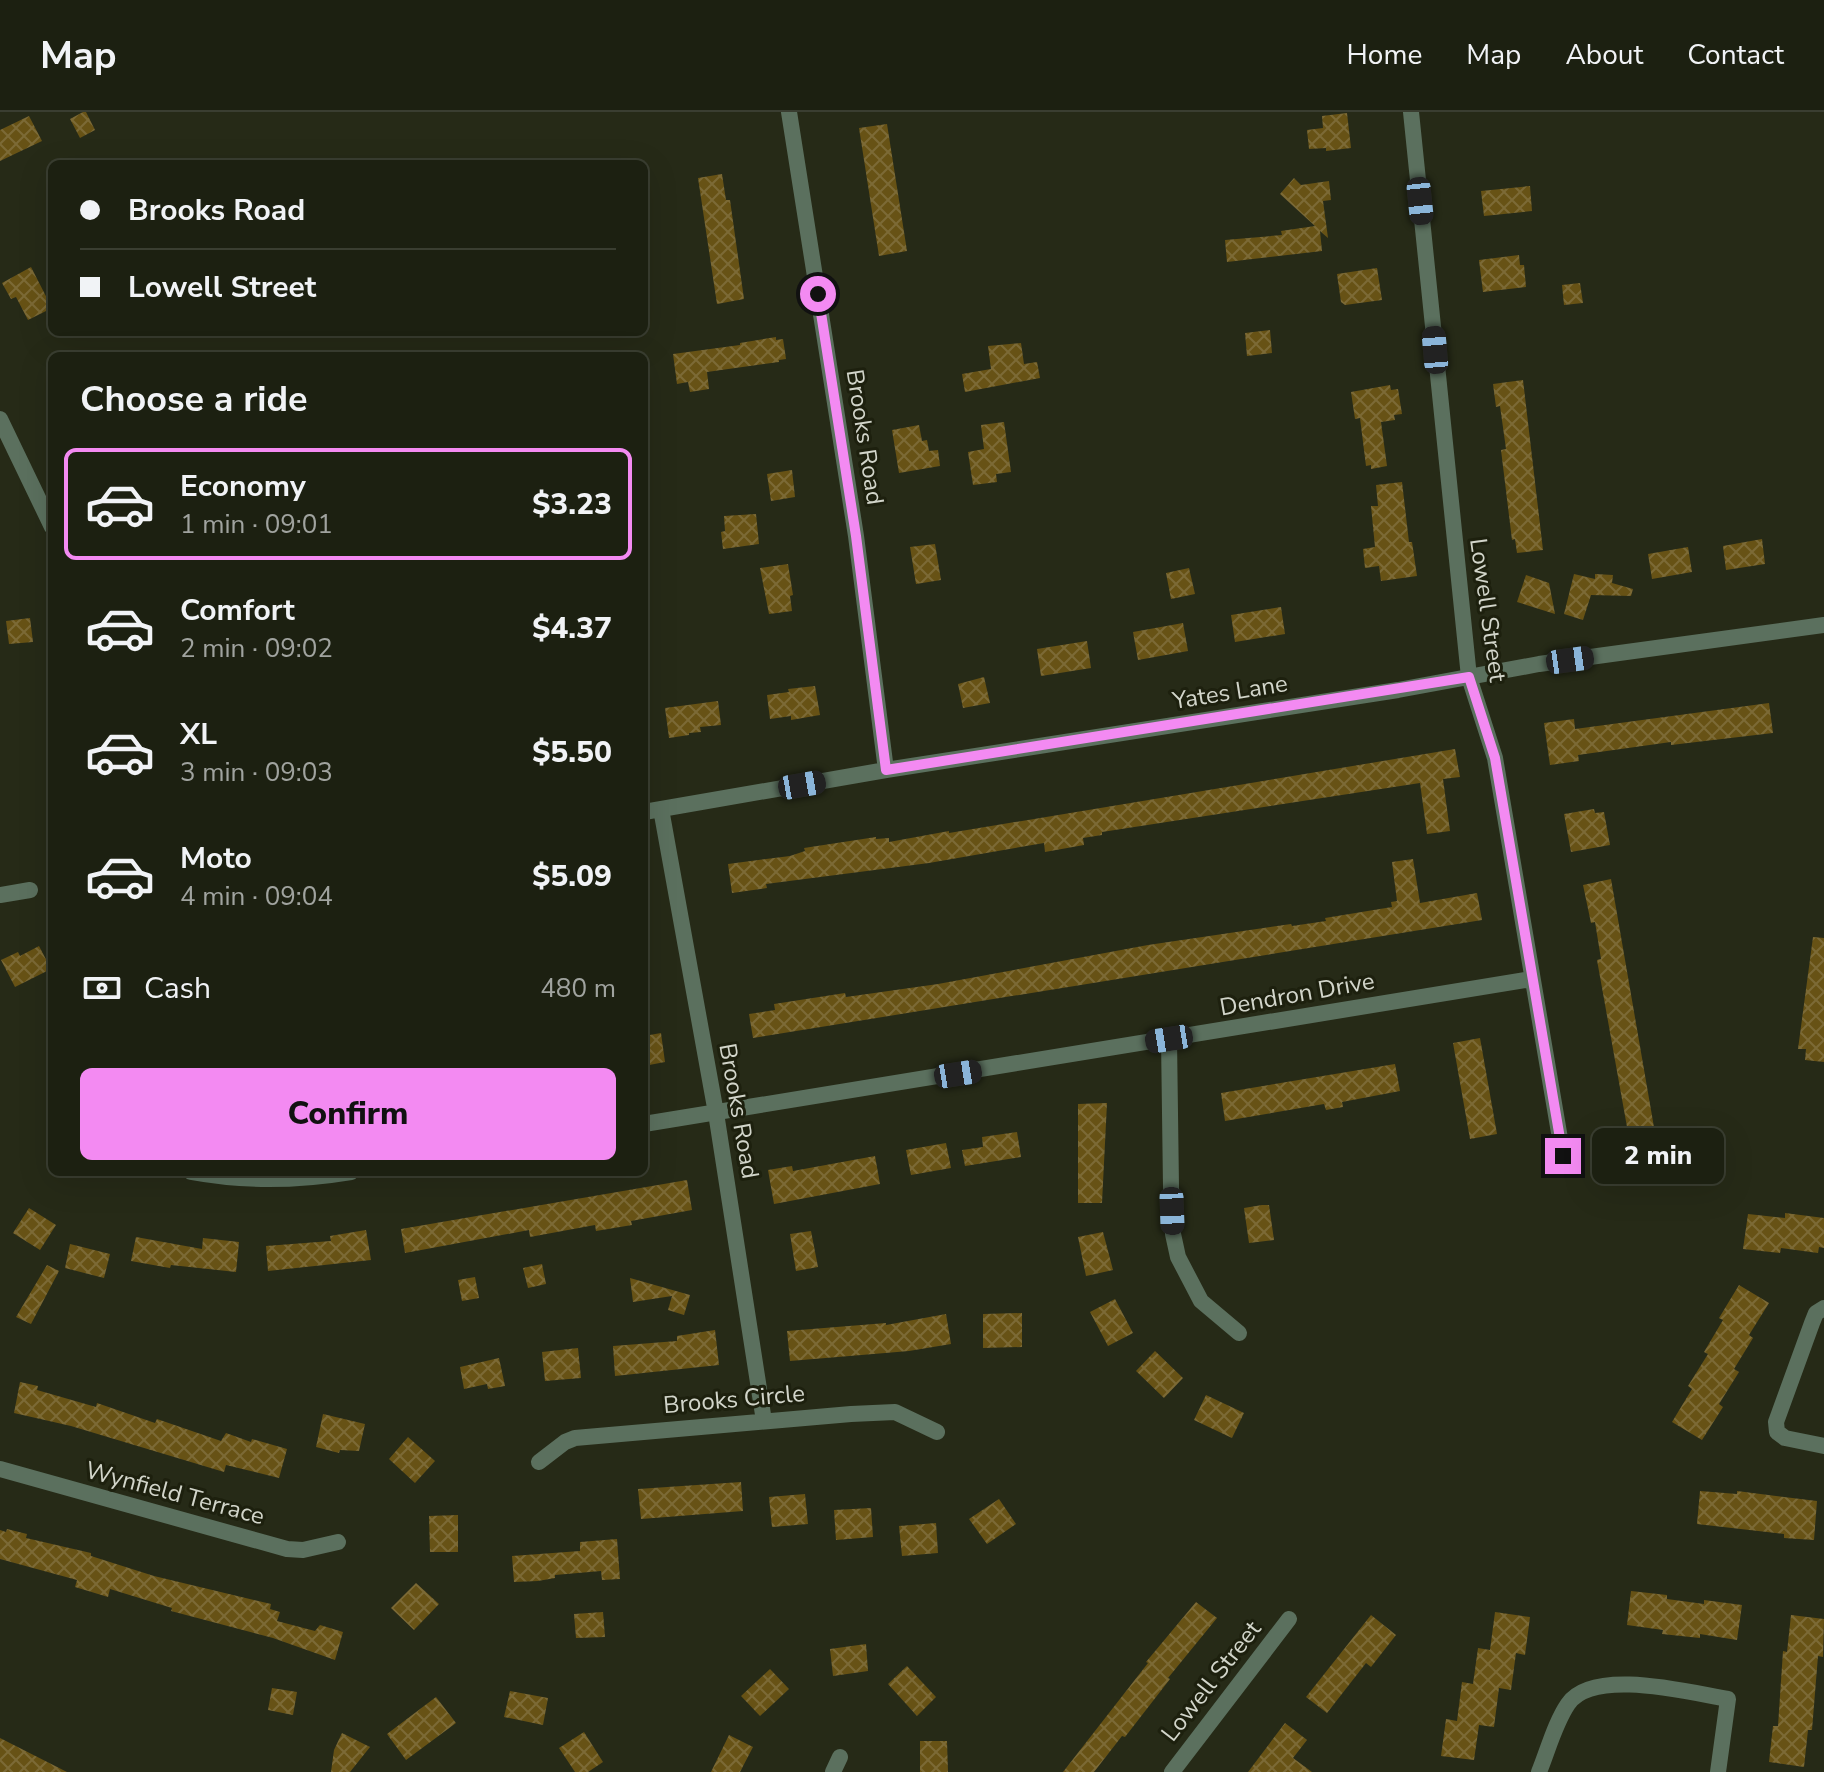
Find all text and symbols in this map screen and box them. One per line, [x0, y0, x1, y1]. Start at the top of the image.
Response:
text: Map [40, 30, 117, 81]
text: Home [1347, 36, 1422, 74]
text: Map [1466, 36, 1521, 74]
text: About [1565, 36, 1643, 74]
text: Contact [1687, 36, 1784, 74]
car [1406, 176, 1434, 226]
text: Brooks Road [128, 190, 305, 231]
text: Lowell Street [128, 267, 316, 308]
route start [800, 276, 836, 312]
car [1421, 325, 1449, 375]
street label: Brooks Road [839, 367, 891, 507]
text: Choose a ride [80, 375, 308, 424]
text: Economy [180, 466, 306, 507]
icon: car [84, 468, 156, 540]
text: $3.23 [532, 484, 612, 525]
text: 1 min · 09:01 [180, 507, 333, 542]
street label: Lowell Street [1462, 536, 1514, 684]
text: Comfort [180, 590, 295, 631]
icon: car [84, 592, 156, 664]
text: $4.37 [532, 608, 612, 649]
text: 2 min · 09:02 [180, 631, 333, 666]
car [1545, 645, 1595, 675]
street label: Yates Lane [1169, 667, 1290, 717]
text: XL [180, 714, 217, 755]
icon: car [84, 716, 156, 788]
text: $5.50 [532, 732, 612, 773]
text: 3 min · 09:03 [180, 755, 333, 790]
car [776, 769, 828, 801]
text: Moto [180, 838, 252, 879]
icon: car [84, 840, 156, 912]
text: $5.09 [532, 856, 612, 897]
text: 4 min · 09:04 [180, 879, 333, 914]
street label: Dendron Drive [1217, 965, 1377, 1023]
icon: cash [80, 966, 124, 1010]
text: Cash [144, 968, 211, 1009]
text: 480 m [540, 971, 616, 1006]
car [1143, 1023, 1195, 1055]
street label: Brooks Road [711, 1041, 767, 1181]
car [932, 1058, 984, 1090]
button: Confirm [80, 1068, 616, 1160]
callout: 2 min [1591, 1128, 1723, 1184]
route end [1545, 1138, 1581, 1174]
text: 2 min [1624, 1138, 1692, 1173]
car [1159, 1187, 1185, 1235]
street label: Brooks Circle [662, 1377, 806, 1421]
street label: Wynfield Terrace [82, 1454, 268, 1532]
street label: Lowell Street [1154, 1614, 1269, 1748]

